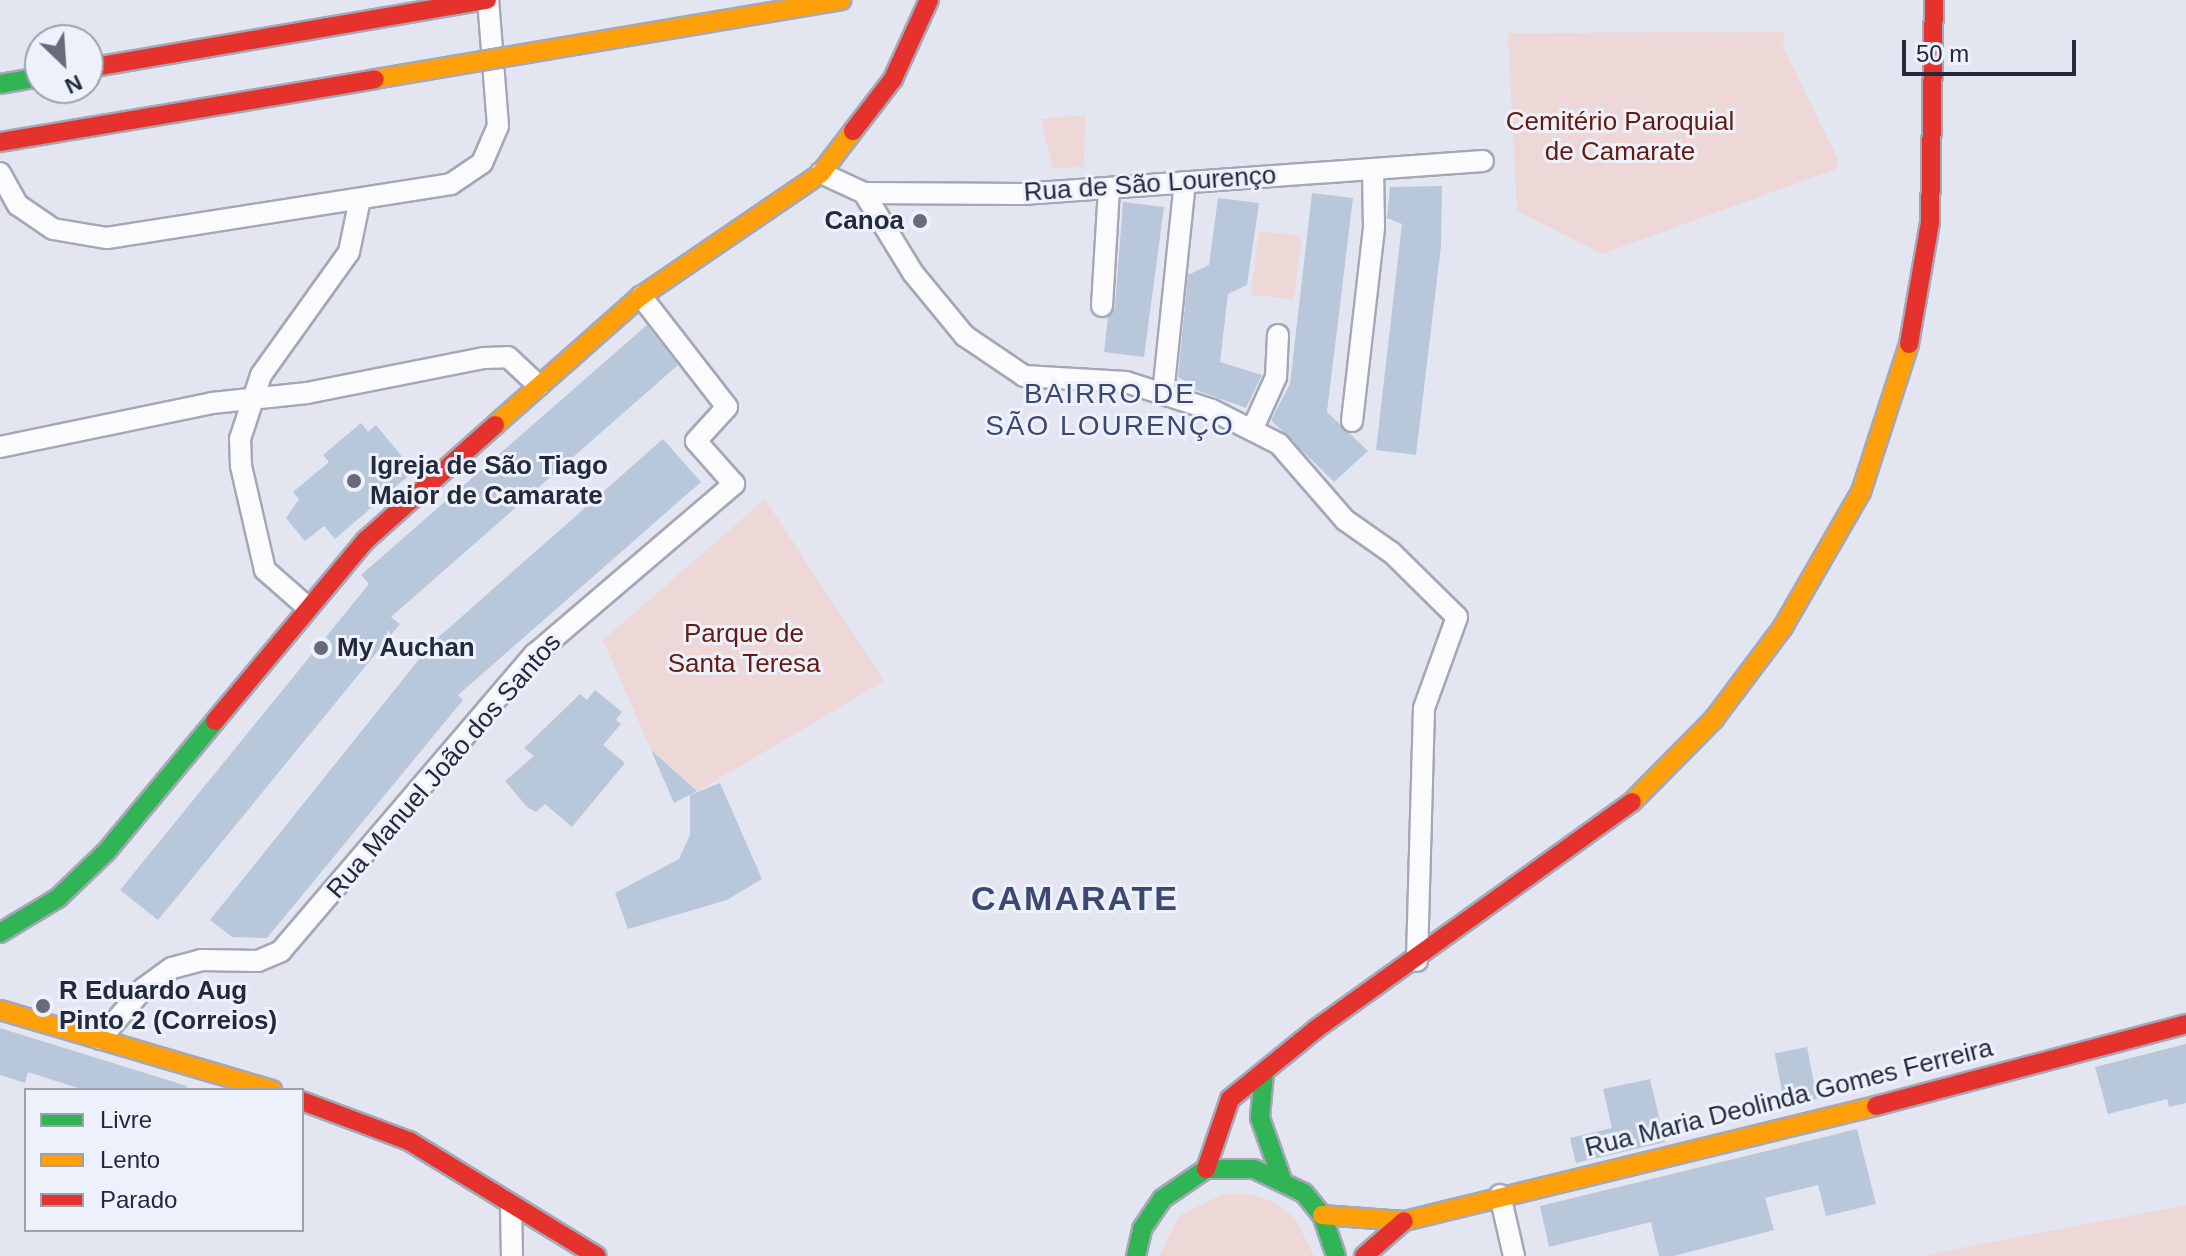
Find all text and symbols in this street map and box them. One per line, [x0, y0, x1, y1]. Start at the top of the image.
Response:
north arrow [24, 24, 104, 104]
scale bar [1906, 24, 2080, 74]
text: 50 m [1916, 40, 1969, 67]
text: N [61, 70, 86, 99]
park label: Cemitério Paroquial de Camarate [1506, 106, 1734, 168]
street label: Rua de São Lourenço [1023, 160, 1277, 208]
place label: Canoa [825, 205, 904, 237]
marker: Canoa [911, 212, 929, 230]
district label: BAIRRO DE SÃO LOURENÇO [985, 377, 1235, 443]
place label: Igreja de São Tiago Maior de Camarate [370, 450, 608, 512]
marker: Igreja de São Tiago Maior de Camarate [345, 472, 363, 490]
park label: Parque de Santa Teresa [667, 618, 821, 680]
street label: Rua Manuel João dos Santos [320, 627, 568, 905]
place label: My Auchan [337, 632, 476, 664]
marker: My Auchan [312, 639, 330, 657]
district label: CAMARATE [971, 879, 1179, 919]
place label: R Eduardo Aug Pinto 2 (Correios) [59, 975, 277, 1036]
marker: R Eduardo Aug Pinto 2 (Correios) [34, 997, 52, 1015]
street label: Rua Maria Deolinda Gomes Ferreira [1582, 1032, 1996, 1164]
legend [24, 1088, 304, 1232]
text: Livre [100, 1106, 152, 1133]
text: Lento [100, 1146, 160, 1173]
text: Parado [100, 1186, 177, 1213]

